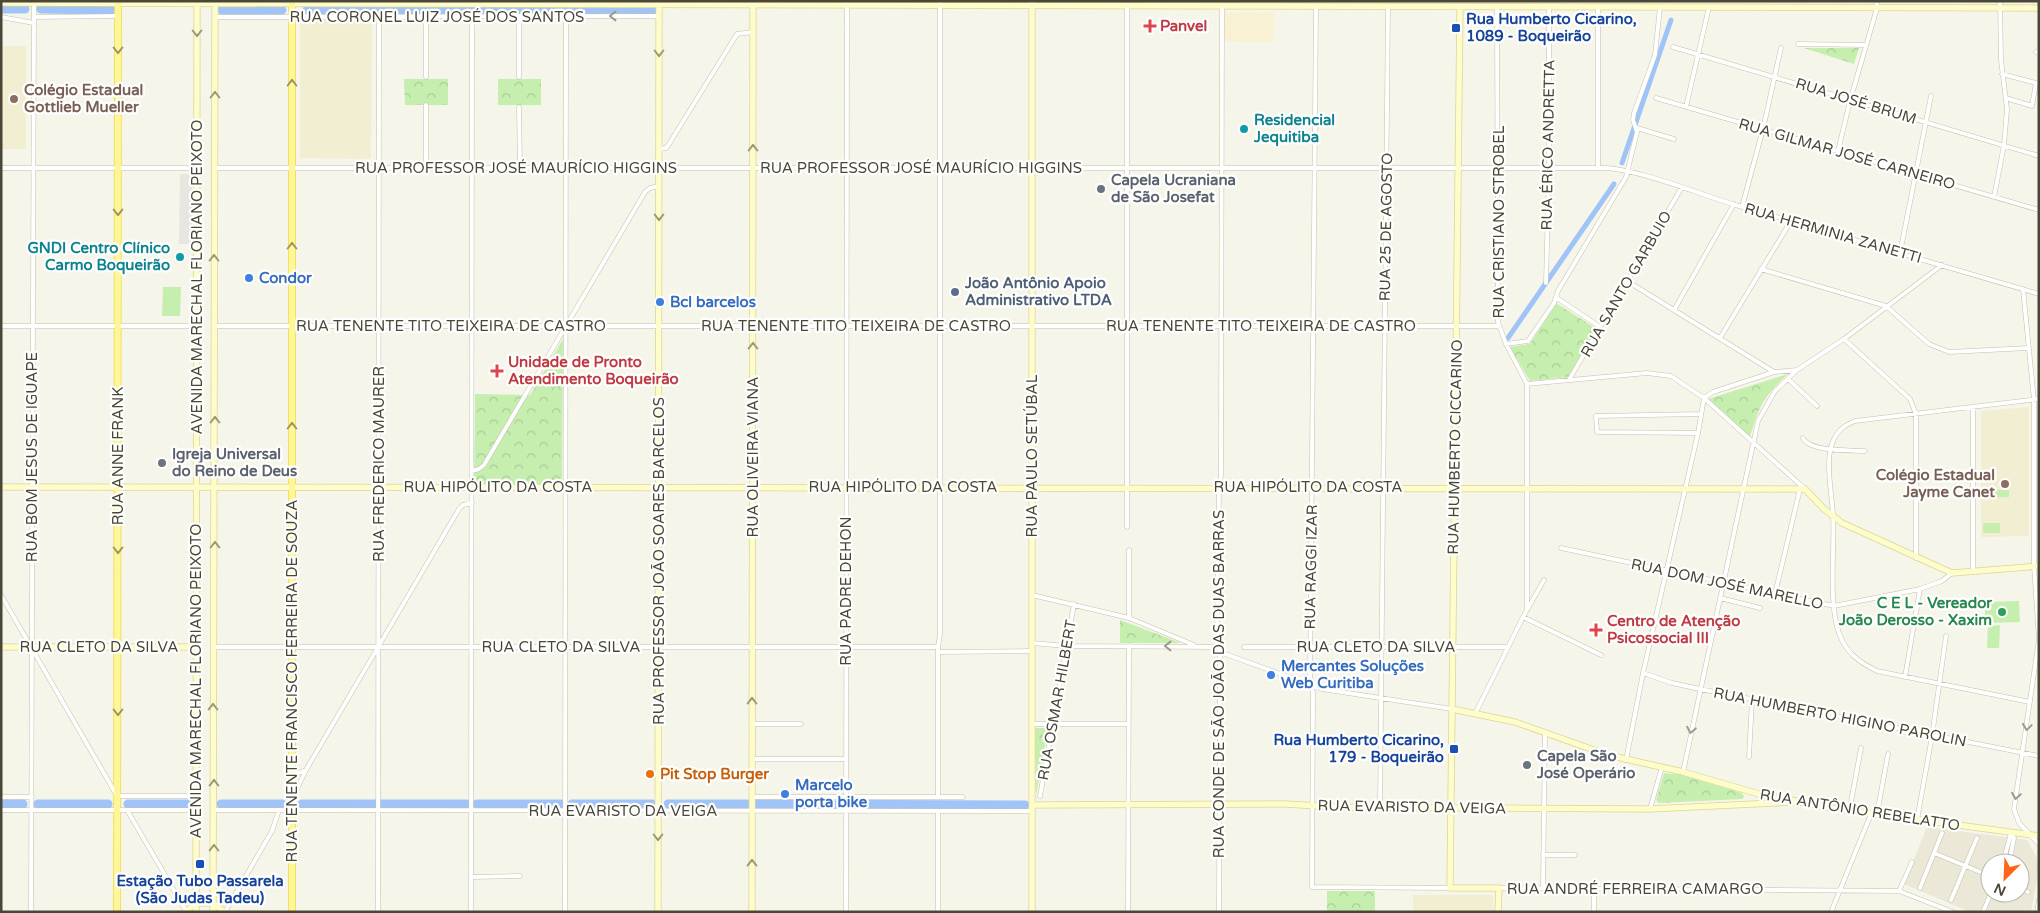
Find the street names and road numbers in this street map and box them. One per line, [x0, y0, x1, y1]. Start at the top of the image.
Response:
street label: RUA CORONEL LUIZ JOSÉ DOS SANTOS [290, 8, 584, 26]
street label: RUA ÉRICO ANDRETTA [1538, 59, 1558, 231]
street label: RUA JOSÉ BRUM [1793, 74, 1919, 128]
street label: RUA GILMAR JOSÉ CARNEIRO [1737, 114, 1957, 194]
street label: AVENIDA MARECHAL FLORIANO PEIXOTO [188, 120, 206, 434]
street label: RUA CRISTIANO STROBEL [1490, 125, 1508, 318]
street label: RUA 25 DE AGOSTO [1376, 153, 1396, 301]
street label: RUA PROFESSOR JOSÉ MAURÍCIO HIGGINS [355, 159, 677, 177]
street label: RUA PROFESSOR JOSÉ MAURÍCIO HIGGINS [760, 159, 1082, 177]
street label: RUA HERMINIA ZANETTI [1742, 199, 1924, 267]
street label: RUA SANTO GARBUIO [1577, 208, 1675, 360]
street label: RUA TENENTE TITO TEIXEIRA DE CASTRO [296, 317, 606, 335]
street label: RUA TENENTE TITO TEIXEIRA DE CASTRO [701, 317, 1011, 335]
street label: RUA TENENTE TITO TEIXEIRA DE CASTRO [1106, 317, 1416, 335]
street label: RUA HUMBERTO CICCARINO [1444, 339, 1466, 555]
street label: RUA BOM JESUS DE IGUAPE [23, 352, 41, 562]
street label: RUA FREDERICO MAURER [370, 366, 388, 562]
street label: RUA PAULO SETÚBAL [1023, 374, 1041, 537]
street label: RUA OLIVEIRA VIANA [744, 376, 762, 538]
street label: RUA ANNE FRANK [109, 387, 127, 525]
street label: RUA PROFESSOR JOÃO SOARES BARCELOS [650, 397, 668, 725]
street label: RUA HIPÓLITO DA COSTA [404, 478, 593, 496]
street label: RUA HIPÓLITO DA COSTA [809, 478, 998, 496]
street label: RUA HIPÓLITO DA COSTA [1214, 478, 1403, 496]
street label: RUA TENENTE FRANCISCO FERREIRA DE SOUZA [283, 500, 301, 862]
street label: RUA RAGGI IZAR [1301, 504, 1321, 630]
street label: RUA CONDE DE SÃO JOÃO DAS DUAS BARRAS [1210, 510, 1228, 858]
street label: RUA PADRE DEHON [837, 516, 855, 666]
street label: AVENIDA MARECHAL FLORIANO PEIXOTO [187, 524, 205, 838]
street label: RUA DOM JOSÉ MARELLO [1629, 555, 1825, 613]
street label: RUA OSMAR HILBERT [1034, 618, 1080, 782]
street label: RUA CLETO DA SILVA [20, 638, 178, 656]
street label: RUA CLETO DA SILVA [482, 638, 640, 656]
street label: RUA CLETO DA SILVA [1297, 638, 1455, 656]
street label: RUA HUMBERTO HIGINO PAROLIN [1712, 684, 1968, 750]
street label: RUA ANTÔNIO REBELATTO [1759, 785, 1961, 835]
street label: RUA EVARISTO DA VEIGA [1317, 796, 1507, 818]
street label: RUA EVARISTO DA VEIGA [529, 802, 717, 820]
street label: RUA ANDRÉ FERREIRA CAMARGO [1507, 880, 1763, 898]

